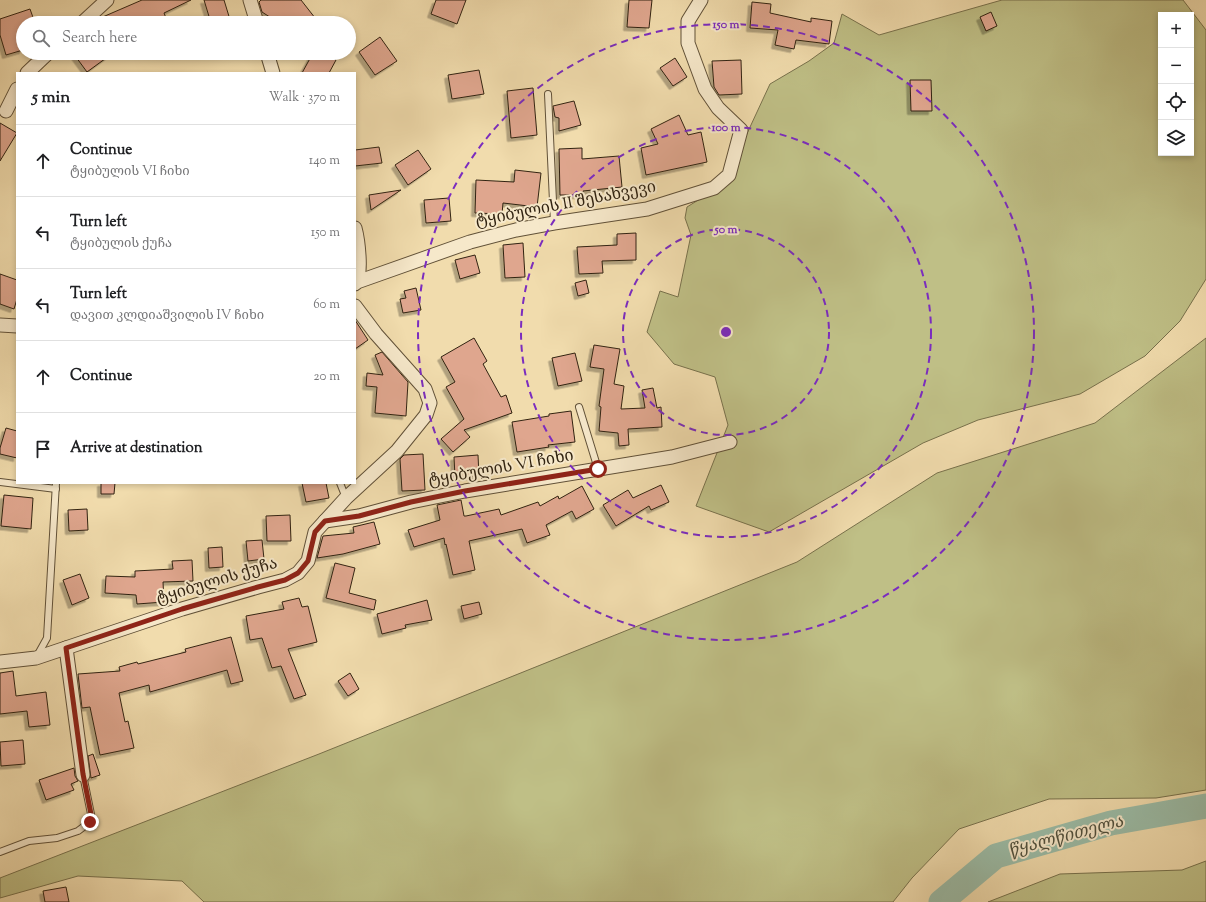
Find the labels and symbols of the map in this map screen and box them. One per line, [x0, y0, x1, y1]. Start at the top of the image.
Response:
text: 150 m [711, 16, 740, 34]
text: 100 m [710, 119, 741, 137]
street label: ტყიბულის II შესახვევი [474, 176, 658, 234]
text: 50 m [714, 221, 738, 239]
centre of rings [719, 325, 733, 339]
street label: ტყიბულის VI ჩიხი [427, 445, 575, 493]
route start [589, 460, 607, 478]
street label: ტყიბულის ქუჩა [154, 553, 280, 611]
water label: წყალწითელა [1006, 810, 1127, 864]
route end [81, 813, 99, 831]

